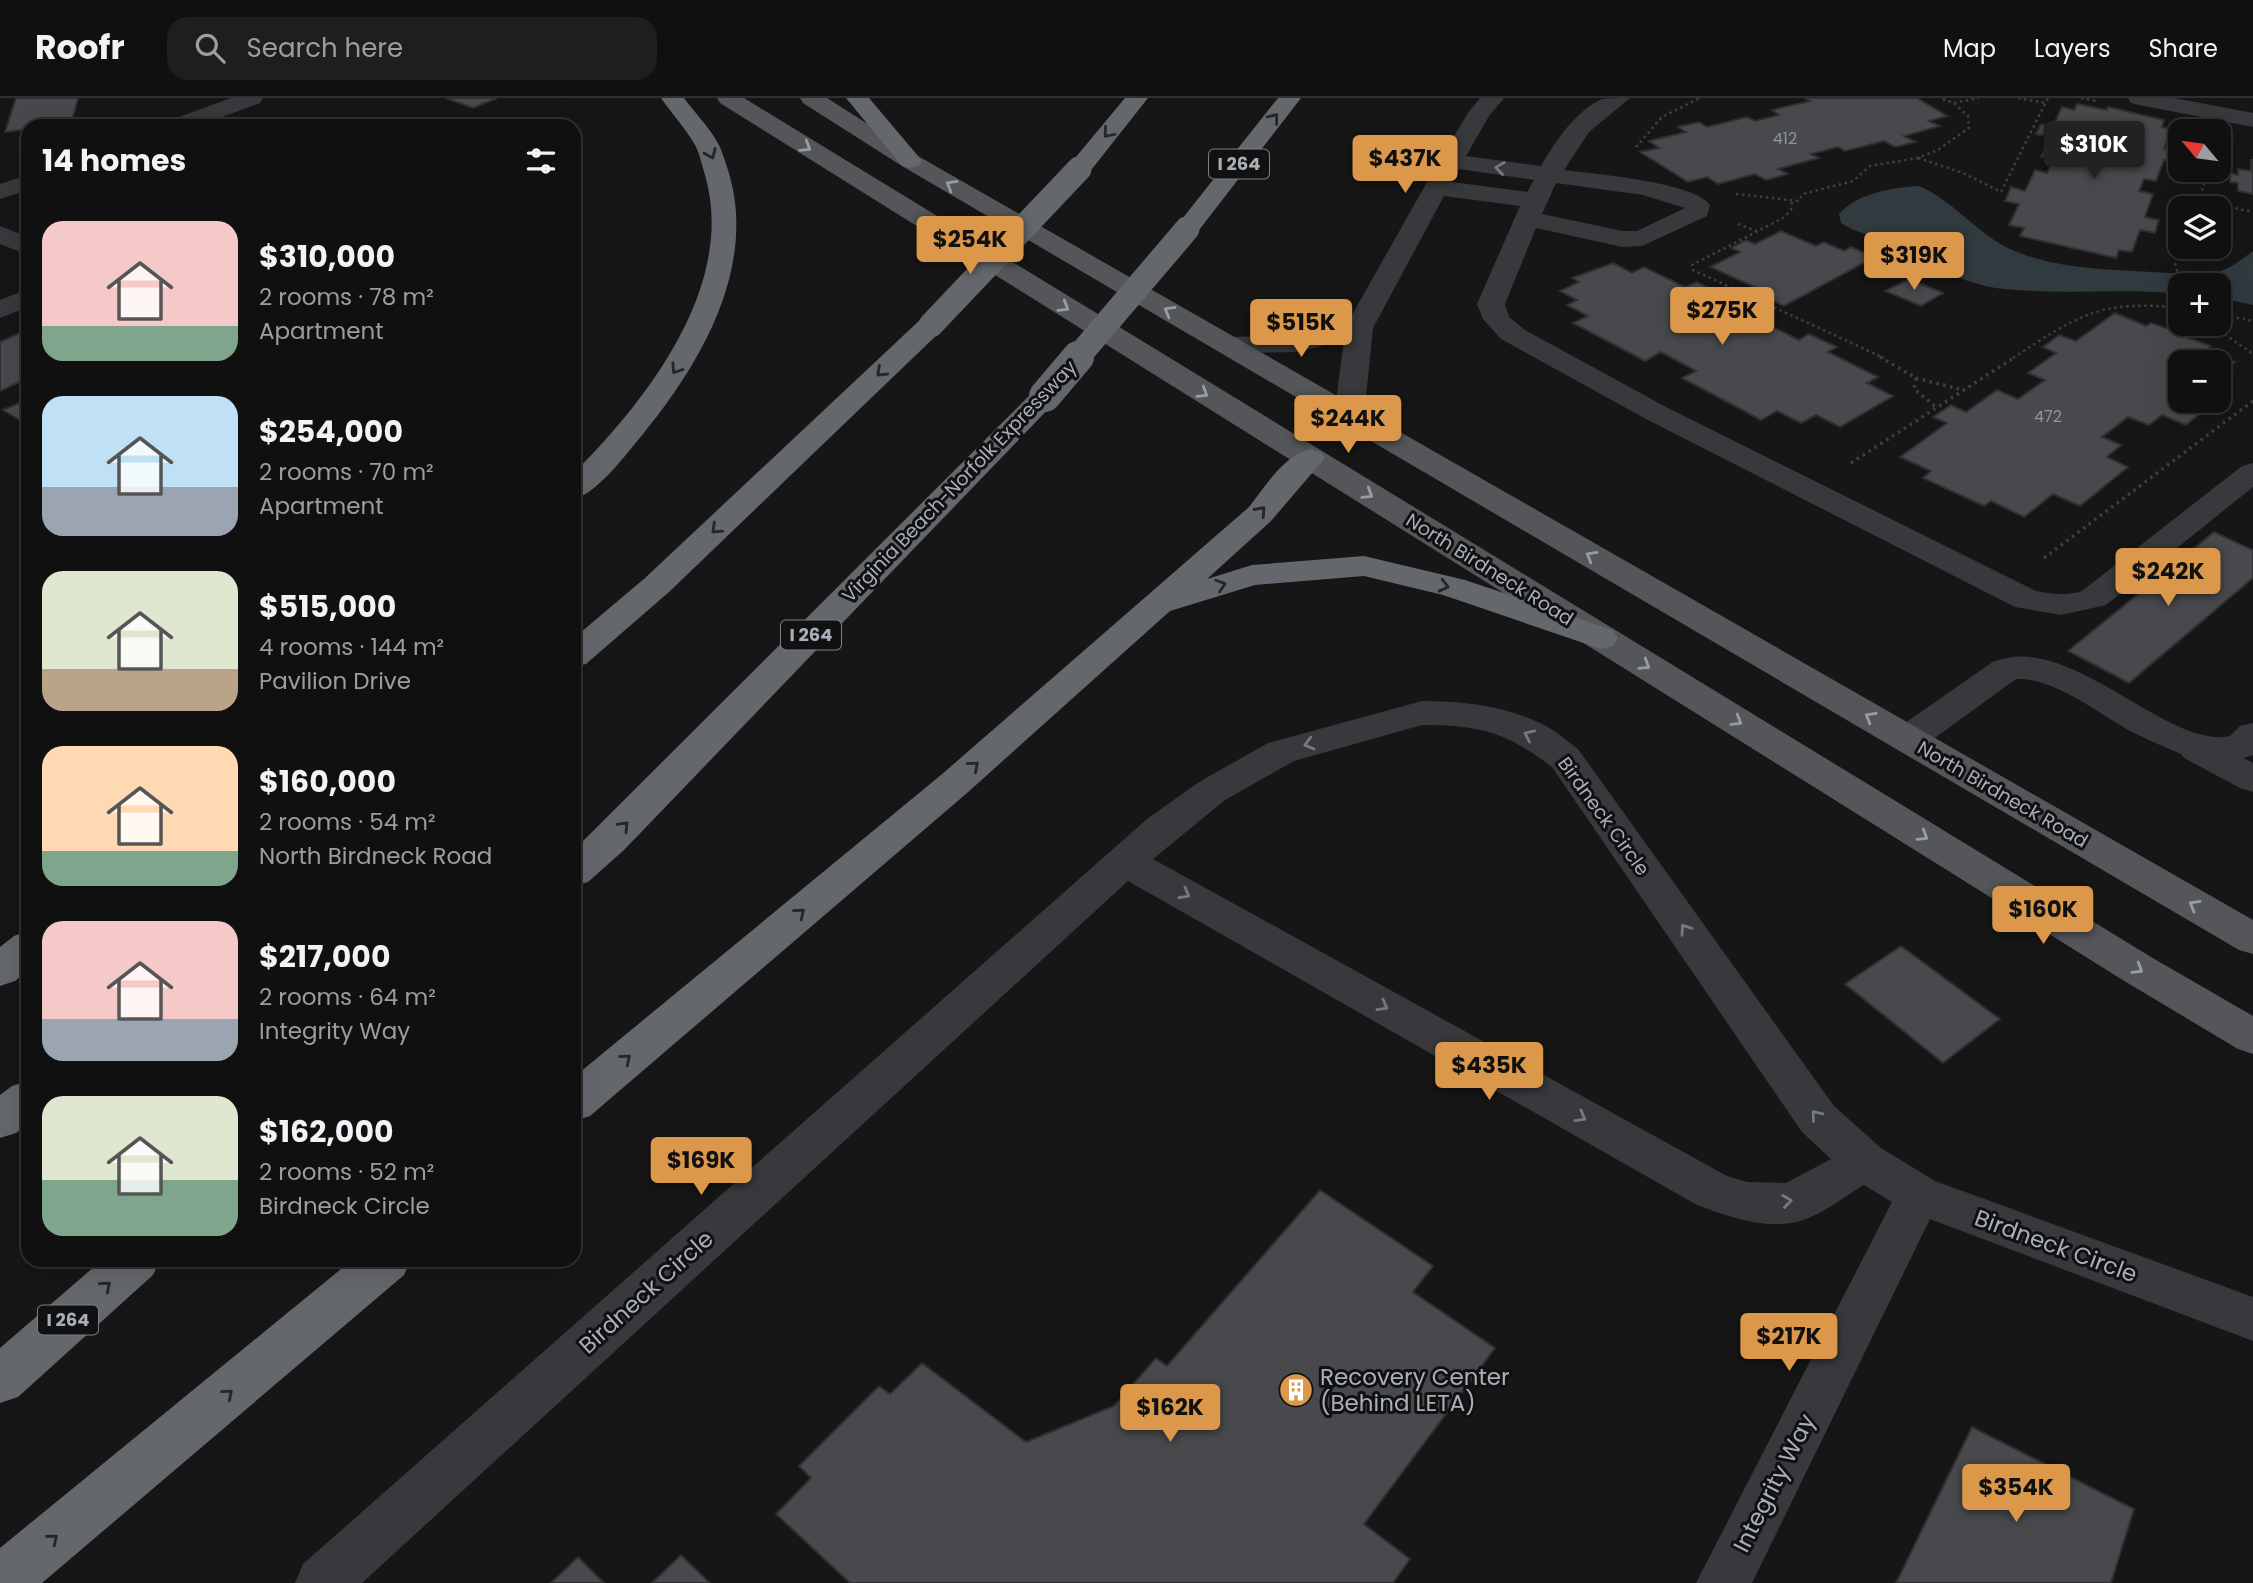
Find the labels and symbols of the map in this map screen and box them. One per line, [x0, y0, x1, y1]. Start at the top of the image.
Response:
one-way arrow [1266, 113, 1279, 125]
north arrow [2168, 119, 2231, 182]
pin: $310K [2045, 122, 2143, 181]
one-way arrow [1104, 125, 1116, 138]
house number: 412 [1773, 127, 1797, 150]
pin: $437K [1356, 136, 1454, 195]
one-way arrow [799, 138, 812, 151]
one-way arrow [703, 147, 717, 159]
road number: I 264 [1209, 150, 1269, 178]
one-way arrow [1494, 160, 1506, 175]
one-way arrow [945, 180, 958, 193]
pin: $254K [921, 216, 1019, 276]
pin: $319K [1865, 232, 1963, 292]
pin: $275K [1673, 288, 1771, 347]
one-way arrow [1057, 298, 1070, 311]
pin: $515K [1252, 300, 1350, 359]
one-way arrow [1164, 306, 1176, 319]
street label: Virginia Beach-Norfolk Expressway [836, 354, 1083, 608]
one-way arrow [671, 361, 684, 374]
one-way arrow [876, 364, 889, 376]
one-way arrow [1196, 384, 1209, 397]
pin: $244K [1299, 396, 1397, 455]
house number: 472 [2034, 405, 2062, 428]
one-way arrow [1360, 486, 1373, 499]
one-way arrow [1253, 506, 1266, 519]
street label: North Birdneck Road [1401, 507, 1579, 632]
one-way arrow [711, 520, 724, 533]
pin: $242K [2119, 548, 2217, 608]
one-way arrow [1586, 551, 1599, 564]
one-way arrow [1215, 578, 1227, 593]
one-way arrow [1438, 578, 1450, 592]
road number: I 264 [781, 620, 841, 650]
one-way arrow [1638, 656, 1651, 669]
one-way arrow [1865, 712, 1878, 725]
one-way arrow [1729, 713, 1742, 726]
one-way arrow [1524, 729, 1536, 743]
street label: North Birdneck Road [1913, 735, 2093, 854]
one-way arrow [1304, 736, 1316, 751]
street label: Birdneck Circle [1551, 751, 1656, 881]
one-way arrow [966, 762, 979, 774]
one-way arrow [616, 821, 629, 834]
one-way arrow [1916, 828, 1929, 841]
one-way arrow [1177, 886, 1190, 899]
pin: $160K [1994, 886, 2092, 946]
one-way arrow [2189, 900, 2201, 913]
one-way arrow [792, 909, 805, 921]
one-way arrow [1681, 924, 1693, 937]
one-way arrow [2130, 960, 2143, 973]
one-way arrow [1376, 998, 1388, 1011]
pin: $435K [1440, 1042, 1538, 1102]
one-way arrow [618, 1055, 631, 1067]
one-way arrow [1574, 1109, 1587, 1122]
one-way arrow [1812, 1110, 1824, 1123]
pin: $169K [652, 1138, 750, 1197]
one-way arrow [1782, 1193, 1793, 1208]
street label: Birdneck Circle [1970, 1202, 2142, 1290]
street label: Birdneck Circle [572, 1223, 720, 1361]
one-way arrow [98, 1282, 111, 1294]
road number: I 264 [38, 1306, 98, 1335]
pin: $217K [1740, 1314, 1838, 1373]
place label: Recovery Center (Behind LETA) [1320, 1361, 1510, 1419]
building icon: Recovery Center (Behind LETA) [1277, 1371, 1315, 1409]
pin: $162K [1121, 1384, 1219, 1444]
one-way arrow [220, 1390, 233, 1402]
street label: Integrity Way [1725, 1408, 1823, 1558]
pin: $354K [1967, 1464, 2065, 1524]
one-way arrow [44, 1535, 57, 1547]

